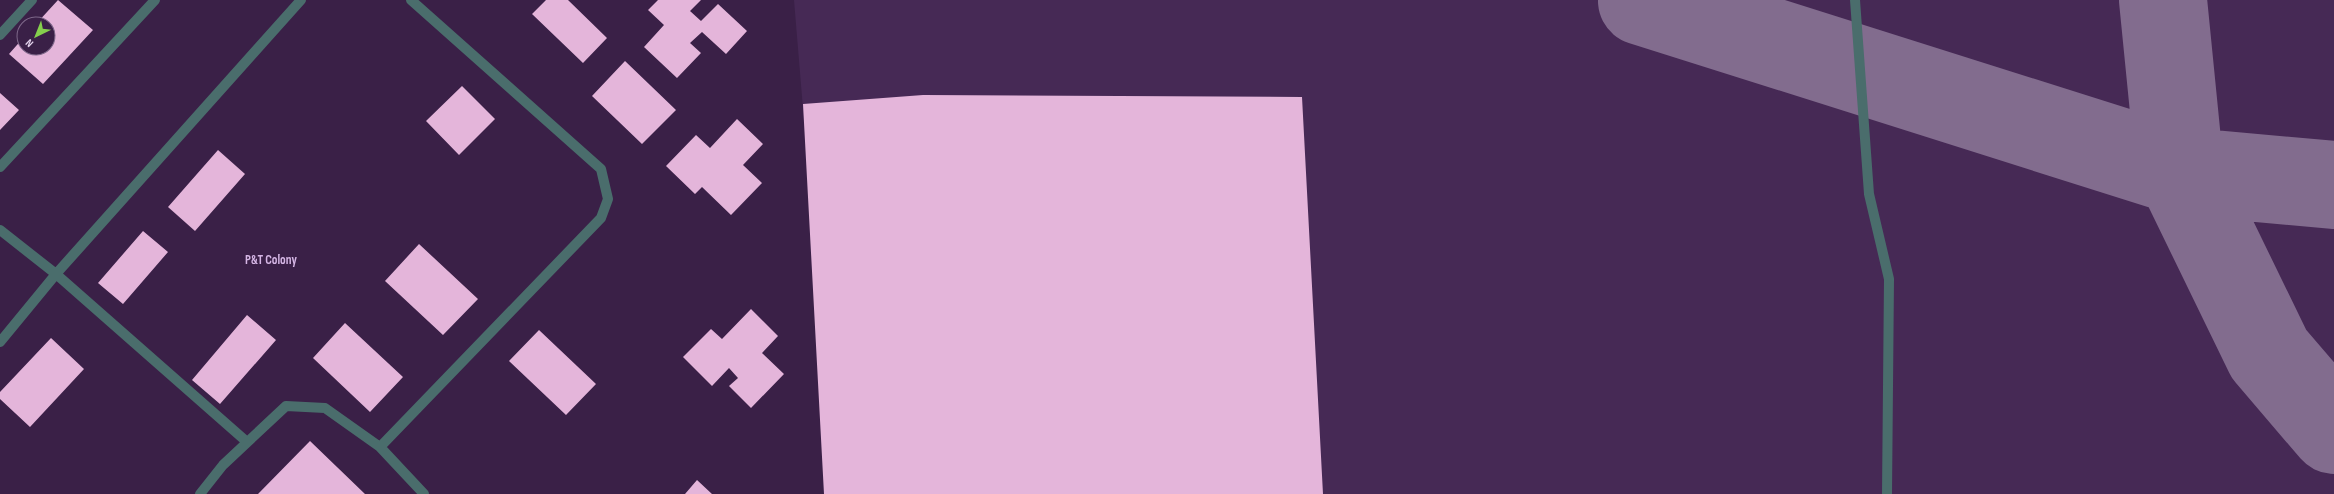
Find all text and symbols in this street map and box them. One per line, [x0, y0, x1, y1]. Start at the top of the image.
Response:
north arrow [16, 16, 56, 56]
text: N [23, 36, 36, 50]
district label: P&T Colony [245, 252, 297, 268]

